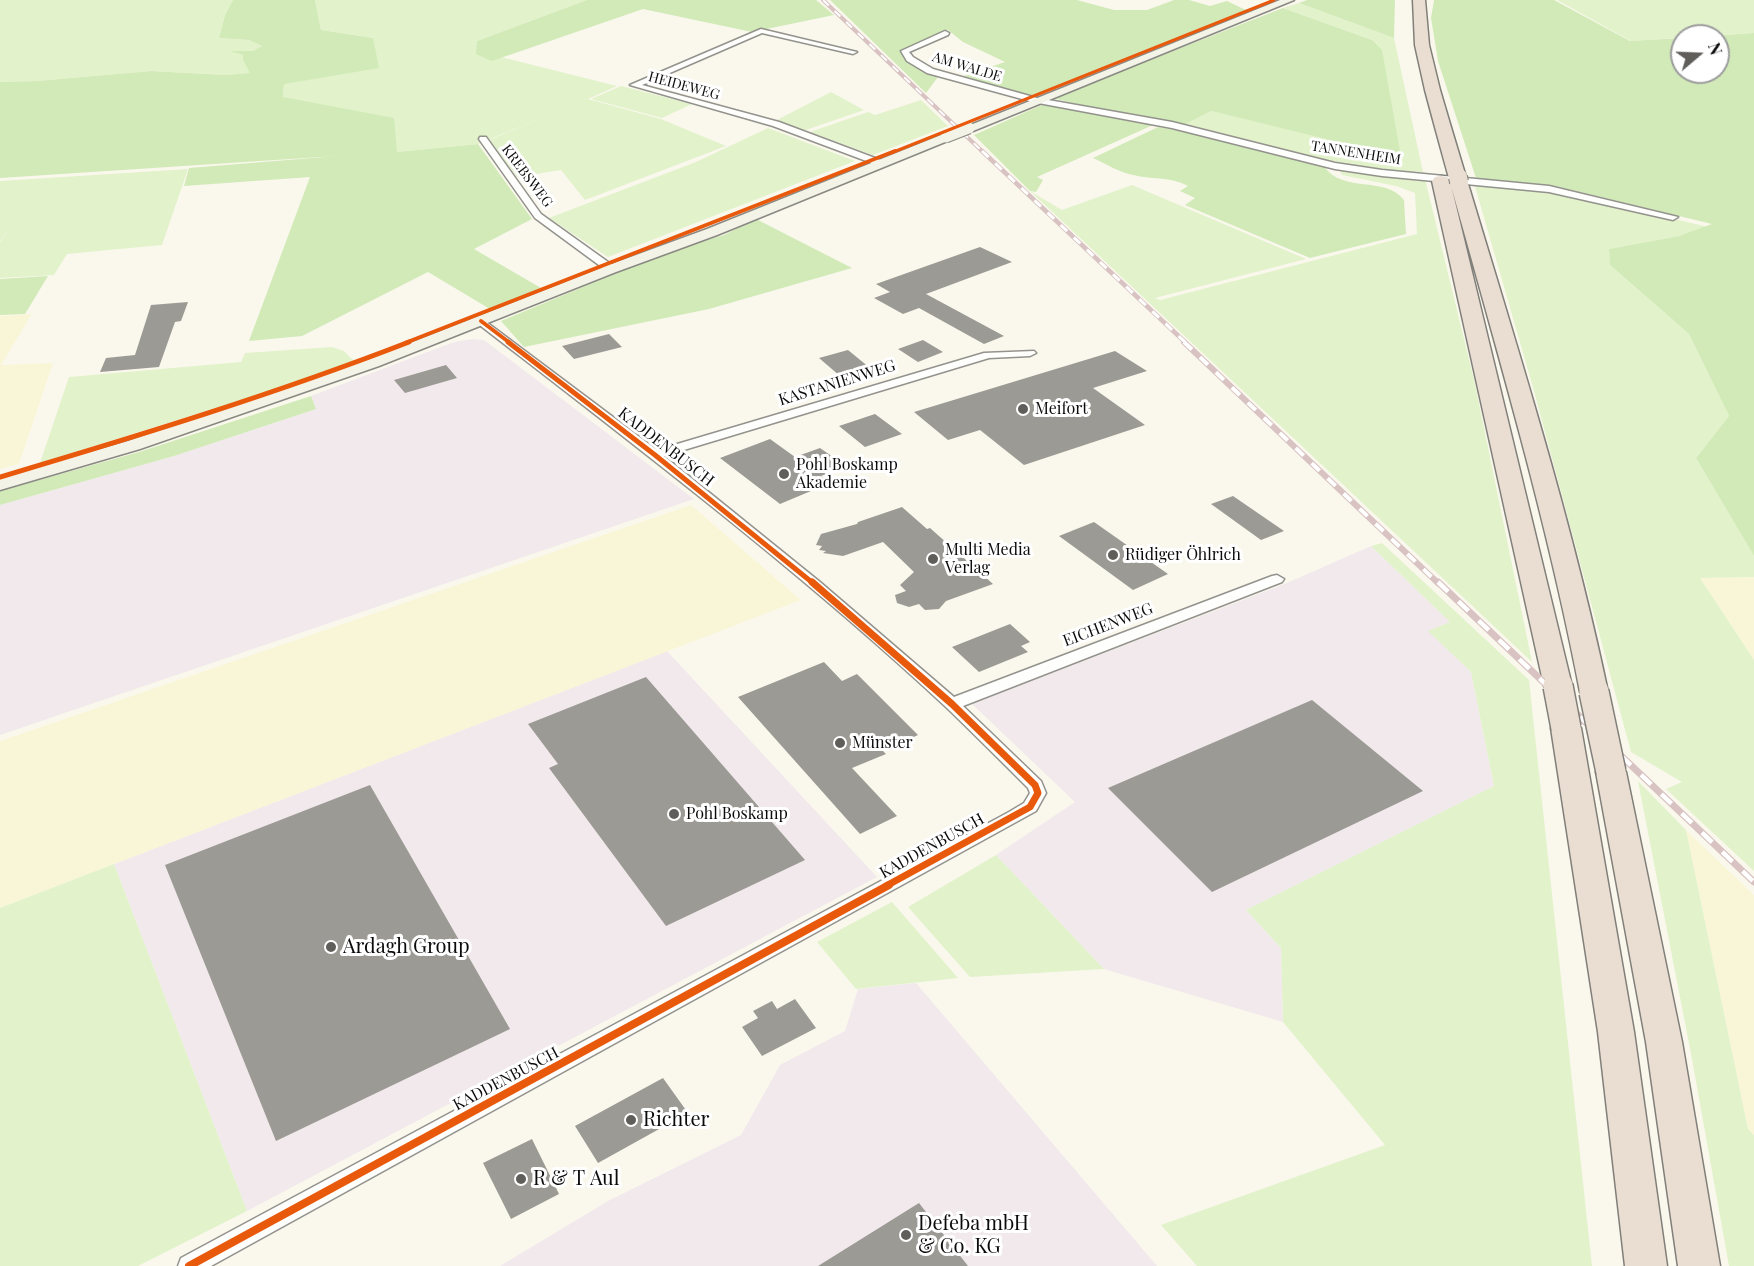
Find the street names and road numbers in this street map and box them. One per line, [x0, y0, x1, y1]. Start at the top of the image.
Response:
street label: AM WALDE [930, 49, 1004, 85]
street label: HEIDEWEG [646, 68, 722, 104]
street label: TANNENHEIM [1310, 138, 1402, 168]
street label: KREBSWEG [498, 141, 556, 211]
street label: KASTANIENWEG [776, 356, 898, 410]
street label: KADDENBUSCH [614, 404, 718, 490]
street label: EICHENWEG [1060, 599, 1156, 651]
street label: KADDENBUSCH [876, 809, 988, 883]
street label: KADDENBUSCH [450, 1043, 562, 1115]

